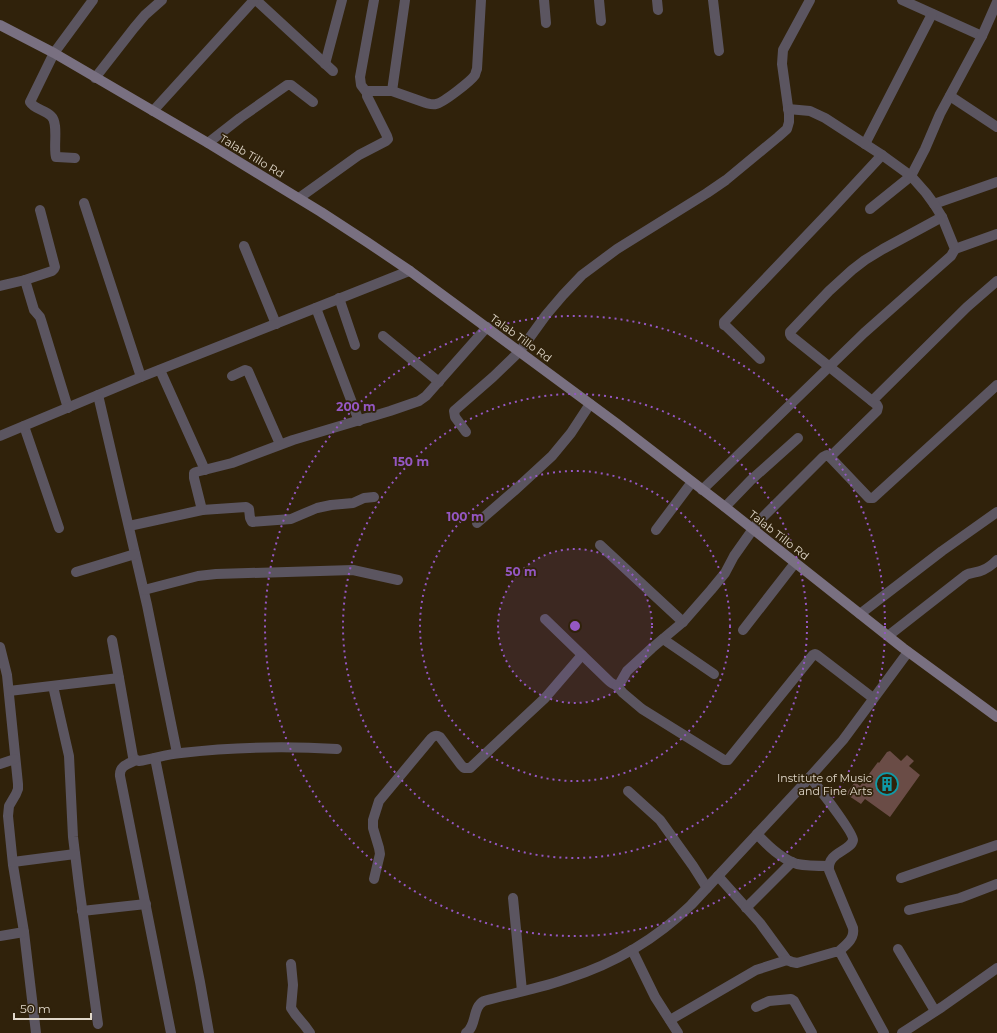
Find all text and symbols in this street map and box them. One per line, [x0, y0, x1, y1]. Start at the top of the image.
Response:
street label: Talab Tillo Rd [217, 131, 287, 181]
street label: Talab Tillo Rd [487, 311, 555, 365]
text: 200 m [336, 399, 376, 414]
text: 150 m [393, 454, 429, 469]
street label: Talab Tillo Rd [746, 507, 812, 563]
text: 100 m [447, 509, 483, 524]
text: 50 m [505, 564, 537, 579]
centre of rings [568, 619, 582, 633]
place label: Institute of Music and Fine Arts [777, 771, 873, 798]
building icon: Institute of Music and Fine Arts [874, 771, 900, 797]
scale bar [14, 995, 91, 1021]
text: 50 m [20, 1001, 51, 1016]

